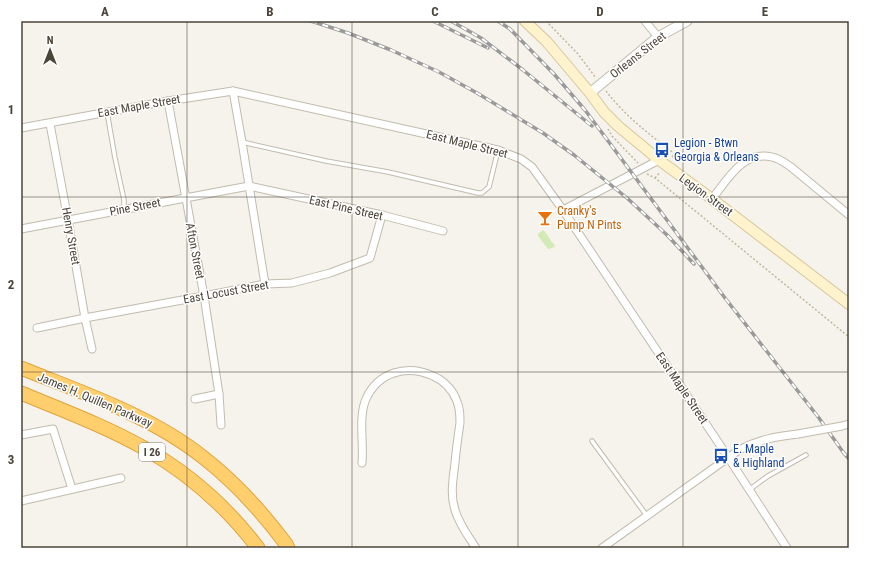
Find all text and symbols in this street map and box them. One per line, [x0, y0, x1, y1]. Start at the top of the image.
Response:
text: A [101, 4, 109, 19]
text: B [266, 4, 274, 19]
text: C [431, 4, 439, 19]
text: D [596, 4, 604, 19]
text: E [762, 4, 769, 19]
street label: Orleans Street [607, 29, 669, 81]
north arrow [30, 30, 70, 70]
text: N [47, 34, 54, 47]
street label: East Maple Street [97, 92, 182, 120]
text: 1 [8, 102, 14, 117]
street label: East Maple Street [425, 127, 510, 161]
place label: Legion - Btwn Georgia & Orleans [674, 136, 759, 164]
bus stop icon: Legion - Btwn Georgia & Orleans [653, 141, 671, 159]
street label: Legion Street [677, 171, 736, 219]
street label: East Pine Street [308, 193, 385, 223]
street label: Pine Street [108, 195, 162, 219]
place label: Cranky's Pump N Pints [557, 204, 622, 232]
street label: Henry Street [59, 206, 83, 266]
bar icon: Cranky's Pump N Pints [536, 209, 554, 227]
street label: Afton Street [183, 222, 207, 281]
text: 2 [8, 277, 15, 292]
street label: East Locust Street [182, 278, 270, 306]
street label: East Maple Street [653, 349, 711, 427]
street label: James H. Quillen Parkway [36, 370, 154, 430]
place label: E. Maple & Highland [733, 442, 785, 470]
road number: I 26 [139, 443, 165, 461]
bus stop icon: E. Maple & Highland [712, 447, 730, 465]
text: 3 [8, 452, 14, 467]

